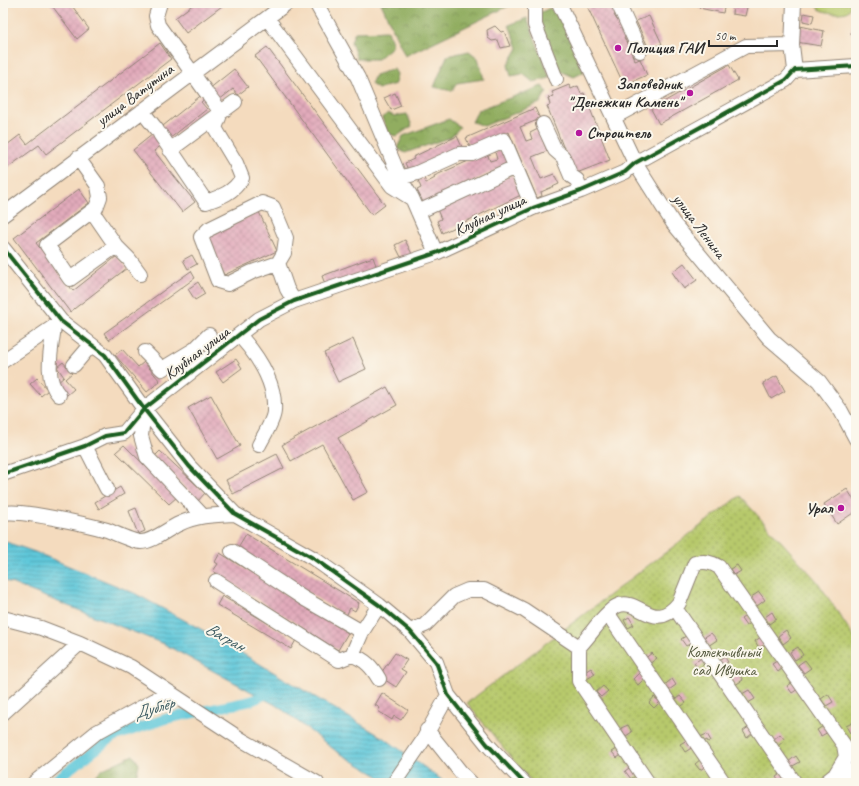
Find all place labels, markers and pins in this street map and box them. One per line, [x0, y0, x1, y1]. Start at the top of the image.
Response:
place label: Полиция ГАИ [626, 38, 707, 58]
marker: Полиция ГАИ [613, 43, 623, 53]
place label: Заповедник "Денежкин Камень" [568, 74, 686, 112]
marker: Заповедник "Денежкин Камень" [685, 88, 695, 98]
place label: Строитель [587, 123, 652, 143]
marker: Строитель [574, 128, 584, 138]
place label: Урал [805, 498, 834, 518]
marker: Урал [836, 503, 846, 513]

